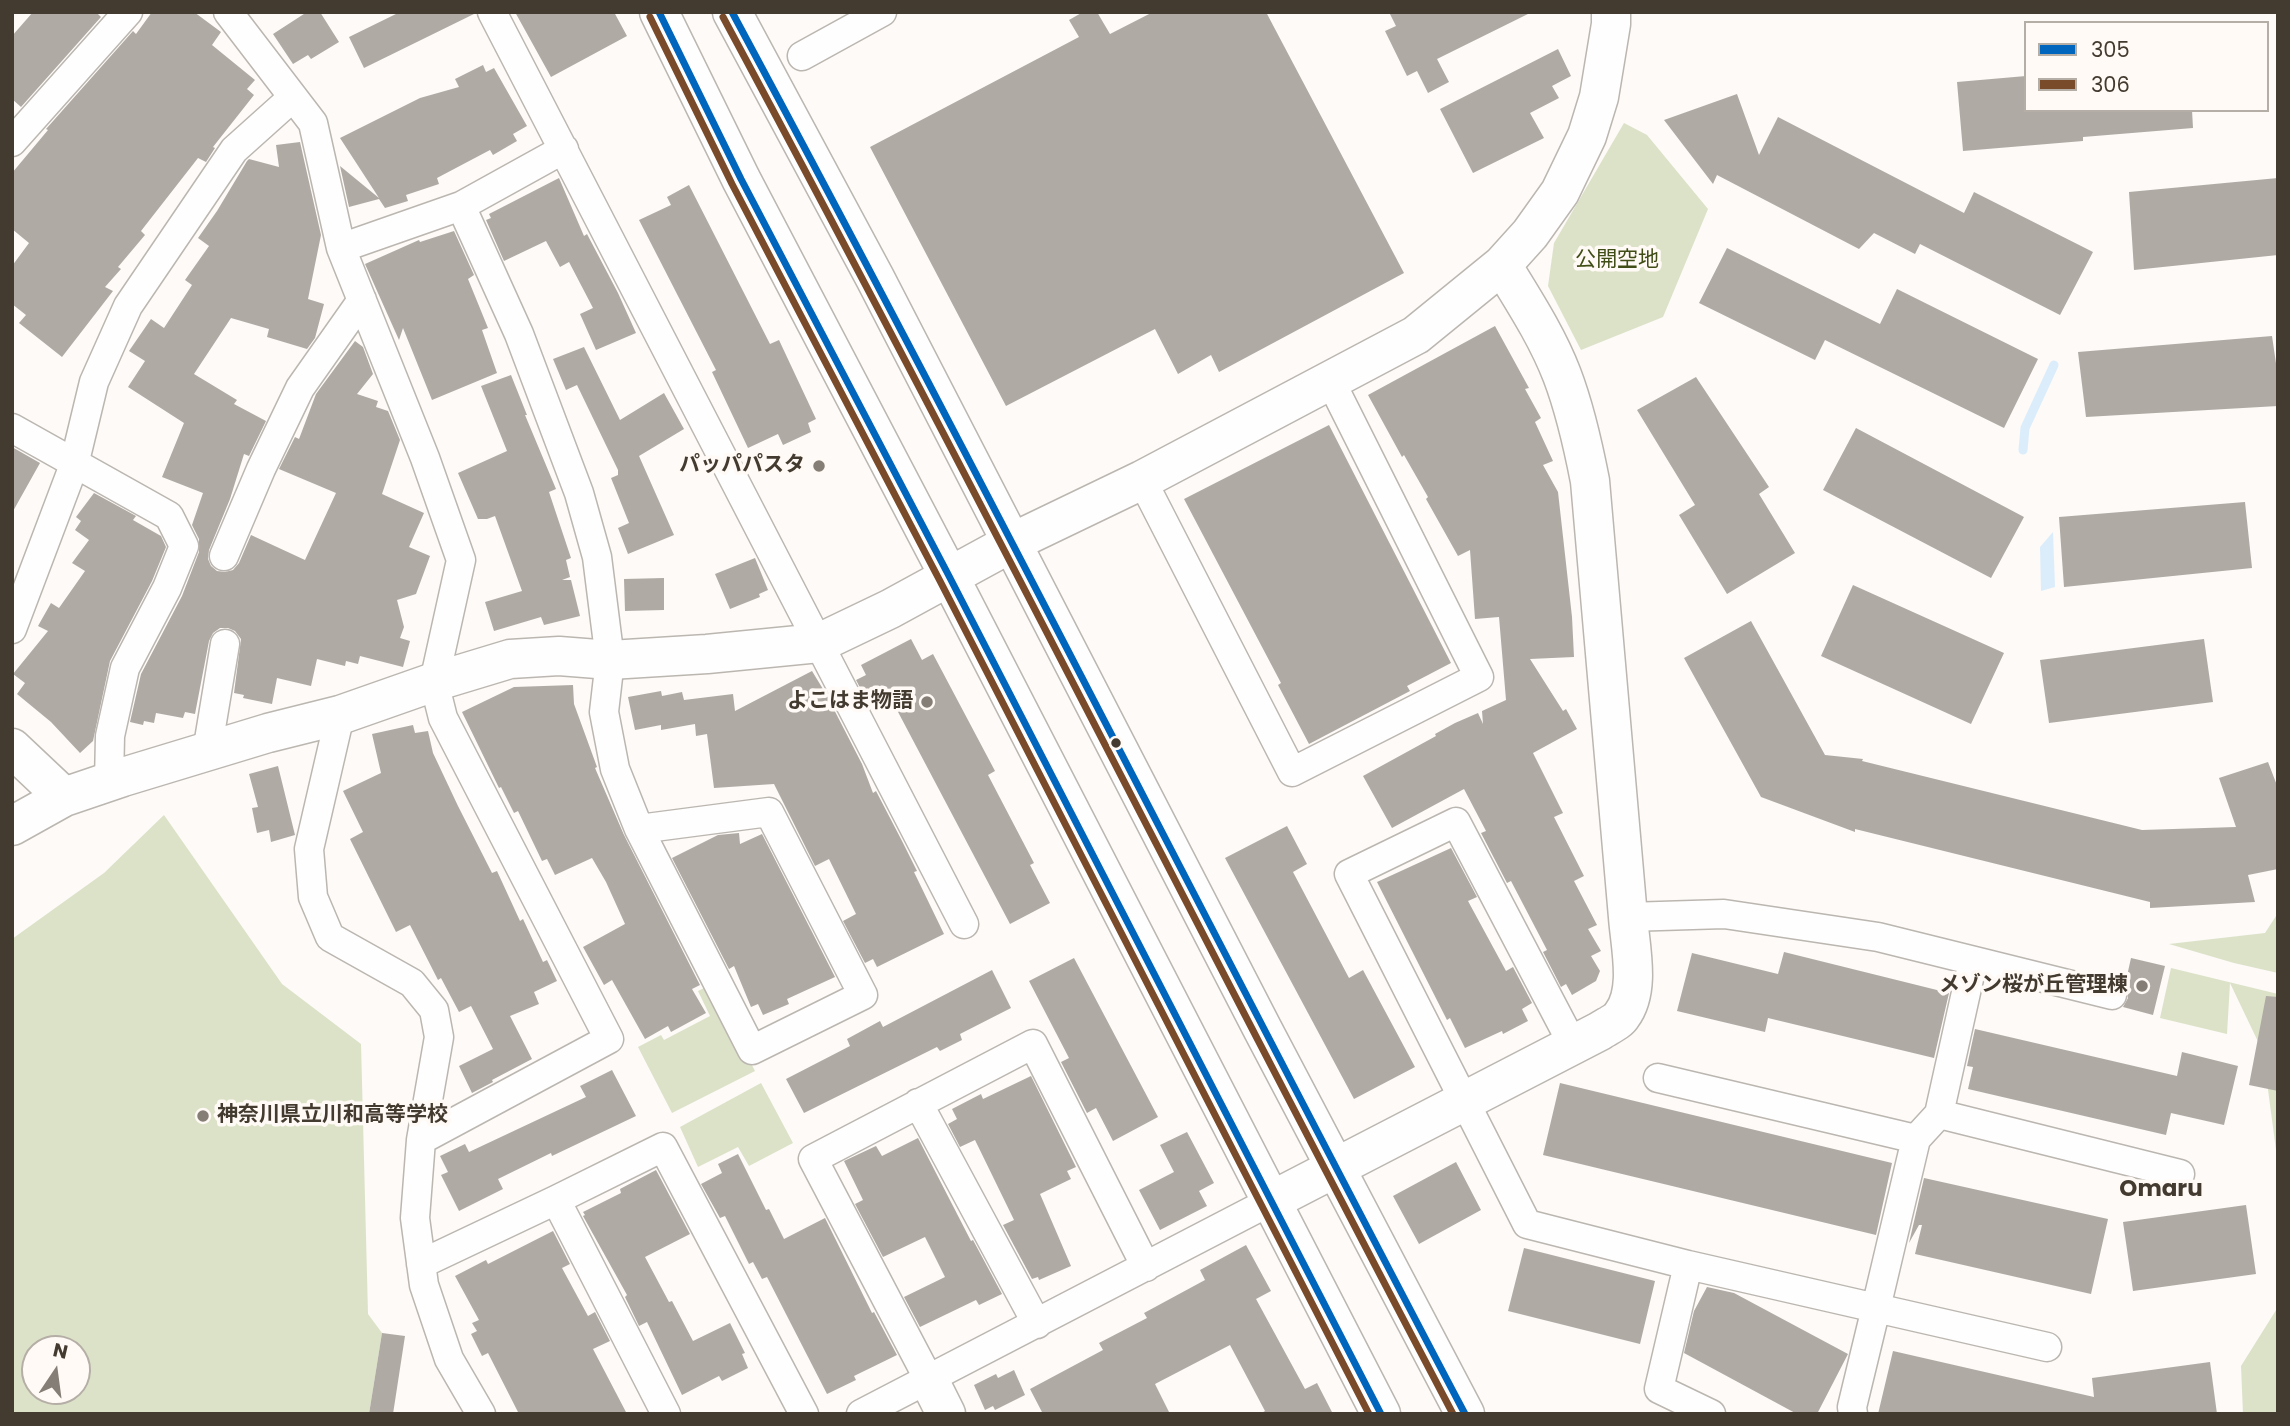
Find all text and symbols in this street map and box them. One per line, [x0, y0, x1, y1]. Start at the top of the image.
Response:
legend [2024, 21, 2269, 112]
text: 305 [2091, 35, 2130, 64]
text: 306 [2091, 70, 2130, 99]
park label: 公開空地 [1575, 248, 1659, 274]
place label: パッパパスタ [679, 453, 805, 479]
marker: パッパパスタ [811, 458, 827, 474]
place label: よこはま物語 [787, 689, 913, 715]
marker: よこはま物語 [919, 694, 935, 710]
unlabelled marker [1109, 736, 1123, 750]
place label: メゾン桜が丘管理棟 [1939, 973, 2128, 999]
marker: メゾン桜が丘管理棟 [2134, 978, 2150, 994]
place label: 神奈川県立川和高等学校 [217, 1103, 448, 1129]
marker: 神奈川県立川和高等学校 [195, 1108, 211, 1124]
district label: Omaru [2119, 1176, 2203, 1204]
north arrow [21, 1335, 91, 1405]
text: N [50, 1336, 70, 1366]

